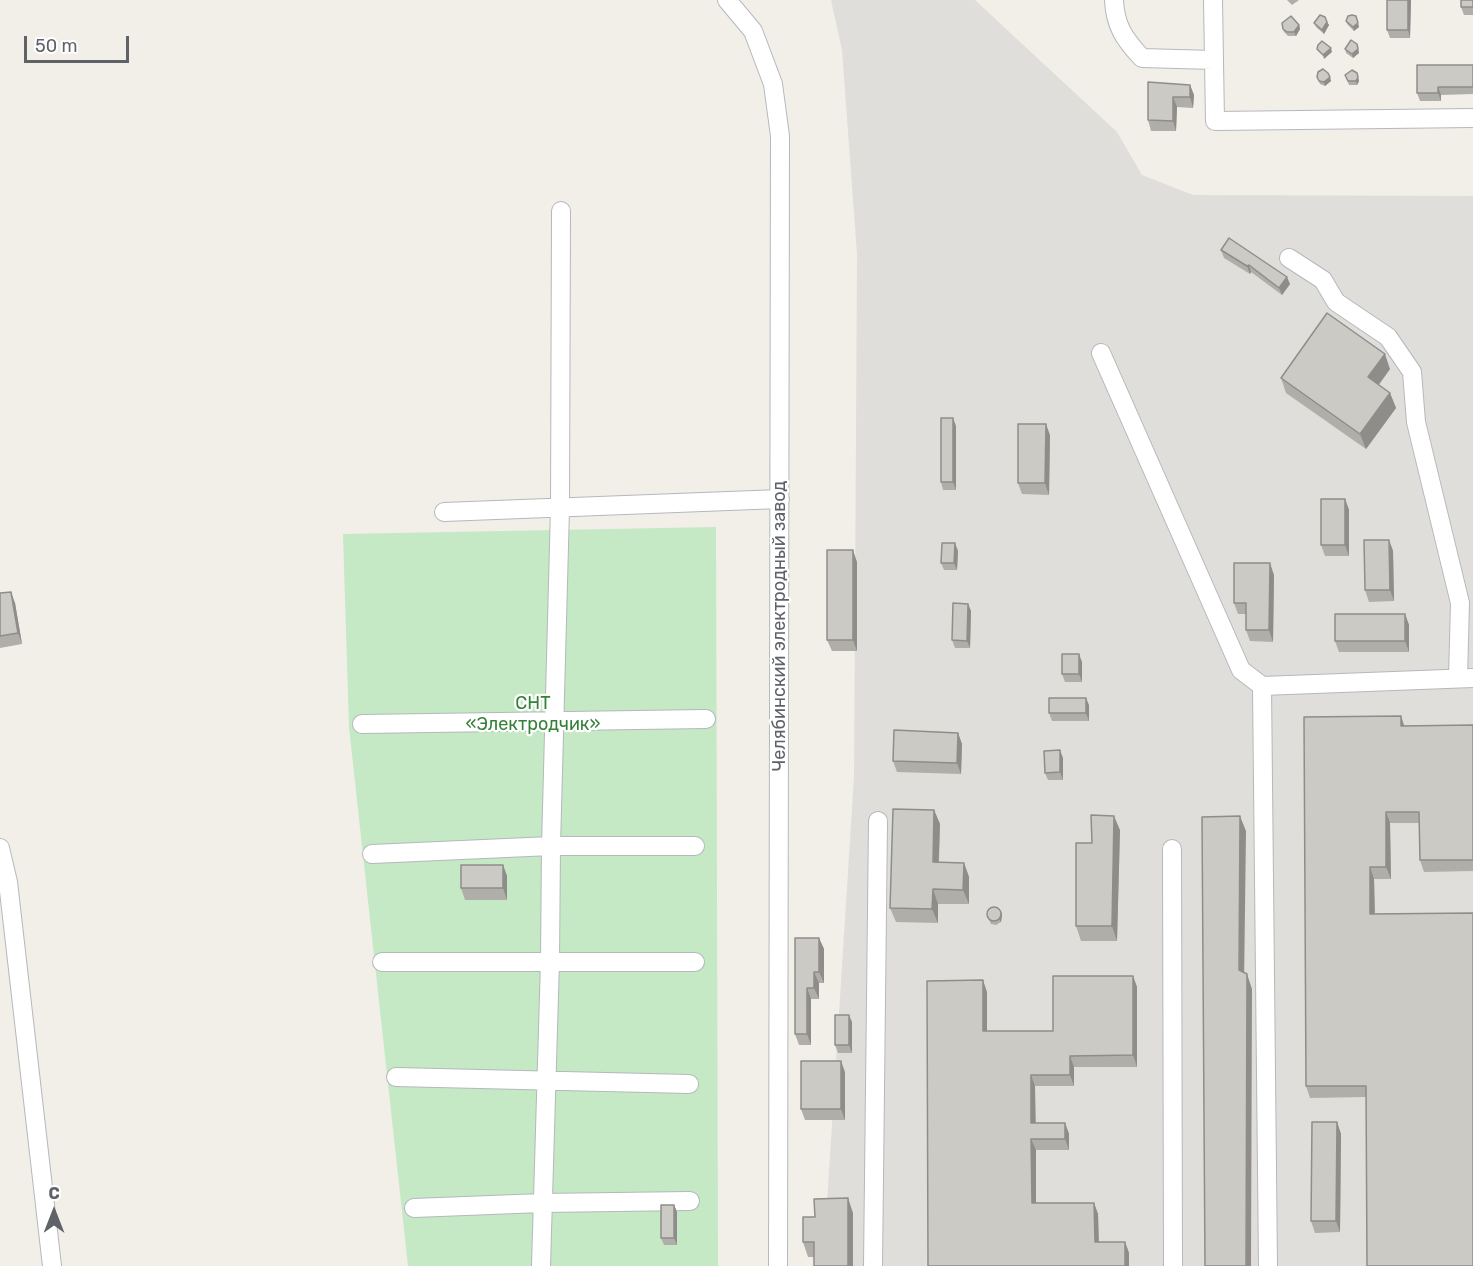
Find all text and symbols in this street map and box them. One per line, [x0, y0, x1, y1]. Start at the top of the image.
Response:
scale bar [27, 24, 132, 62]
text: 50 m [35, 35, 78, 57]
street label: Челябинский электродный завод [769, 481, 791, 771]
park label: СНТ «Электродчик» [466, 693, 600, 736]
north arrow [24, 1182, 84, 1242]
text: С [48, 1184, 60, 1203]

